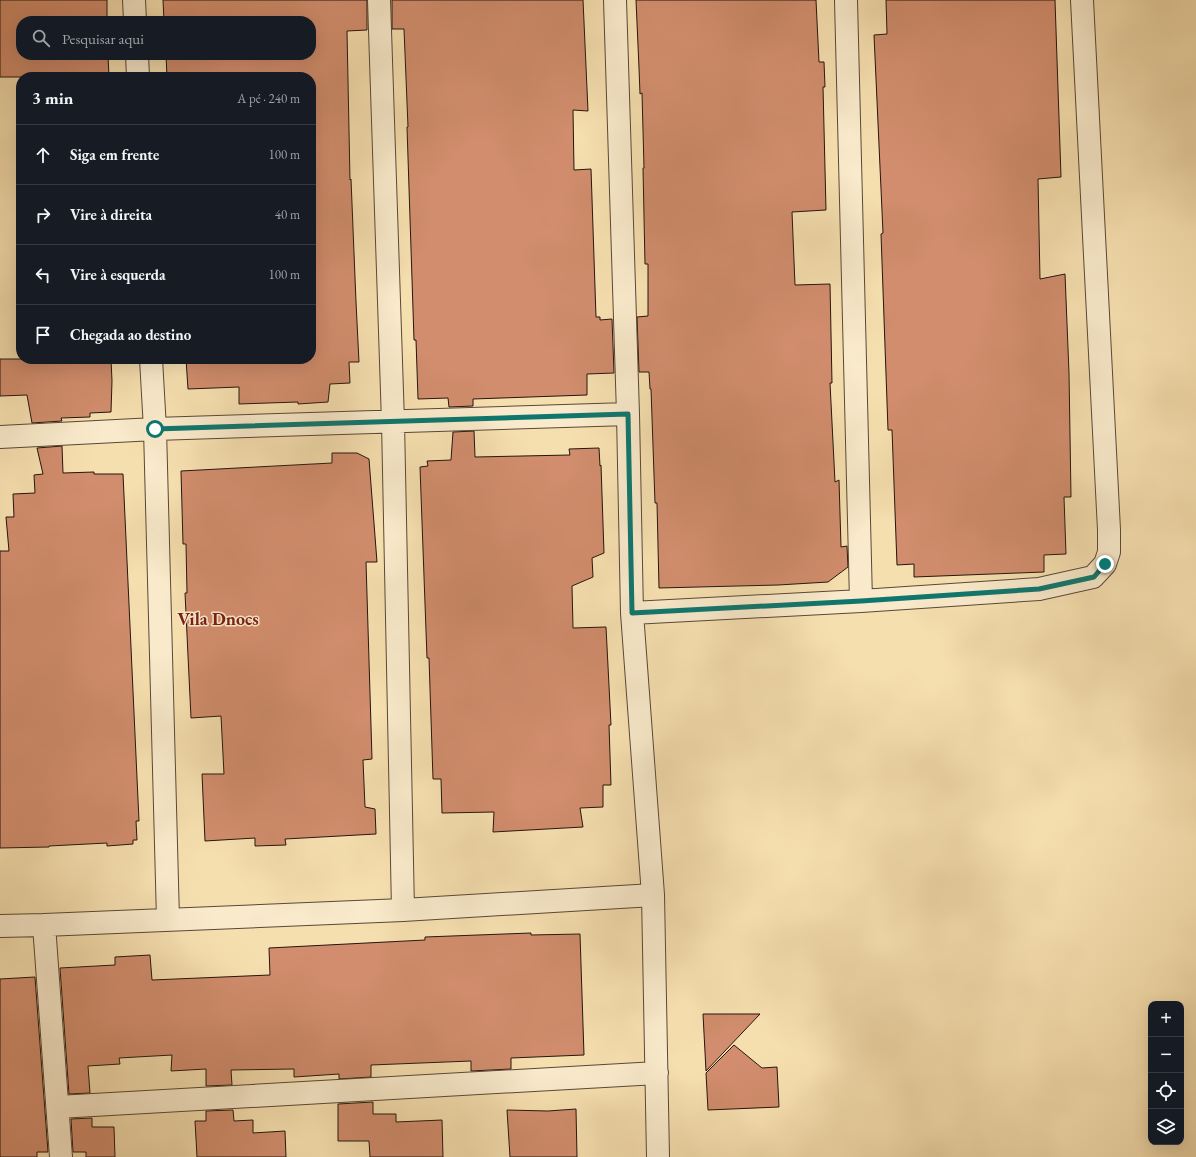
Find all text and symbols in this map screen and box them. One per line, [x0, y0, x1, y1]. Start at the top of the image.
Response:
search box [16, 16, 316, 60]
icon: search [30, 27, 52, 49]
text: Pesquisar aqui [62, 29, 144, 48]
text: 3 min [32, 87, 73, 109]
text: A pé · 240 m [237, 90, 300, 107]
icon: ahead [32, 144, 54, 166]
text: Siga em frente [70, 145, 159, 164]
text: 100 m [269, 146, 300, 163]
icon: right [32, 204, 54, 226]
text: Vire à direita [70, 205, 152, 224]
text: 40 m [275, 206, 300, 223]
icon: left [32, 264, 54, 286]
text: Vire à esquerda [70, 265, 166, 284]
text: 100 m [269, 266, 300, 283]
icon: arrive [32, 324, 54, 346]
text: Chegada ao destino [70, 325, 191, 344]
route start [146, 420, 164, 438]
route end [1096, 555, 1114, 573]
district label: Vila Dnocs [177, 607, 259, 630]
map controls [1148, 1001, 1184, 1145]
button: + [1148, 1001, 1184, 1037]
button: − [1148, 1037, 1184, 1073]
button: locate [1148, 1073, 1184, 1109]
button: layers [1148, 1109, 1184, 1145]

